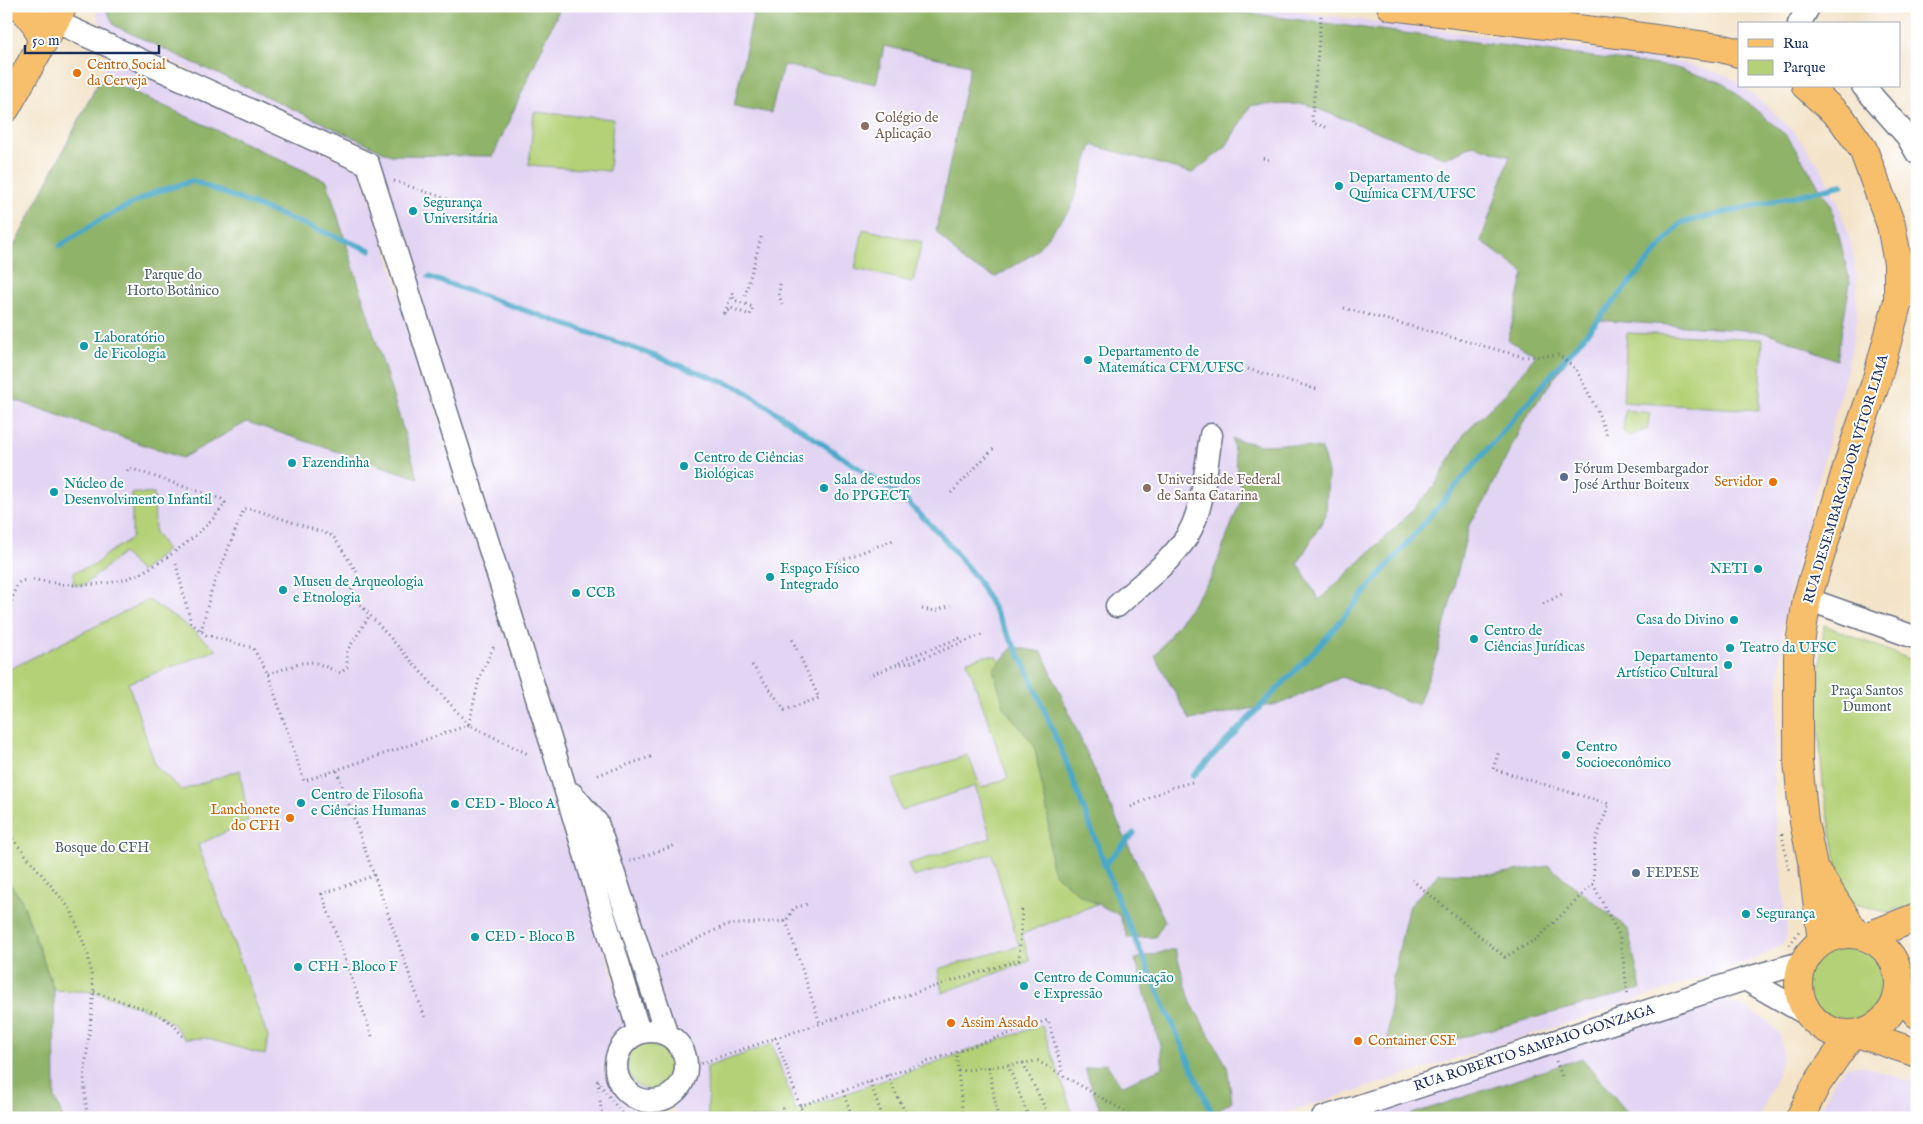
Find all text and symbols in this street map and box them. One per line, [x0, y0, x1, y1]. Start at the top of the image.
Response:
scale bar [25, 22, 159, 54]
legend [1738, 22, 1900, 88]
text: 50 m [32, 31, 60, 50]
text: Rua [1783, 34, 1809, 53]
place label: Centro Social da Cerveja [87, 56, 166, 90]
text: Parque [1783, 58, 1826, 77]
marker: Centro Social da Cerveja [71, 67, 83, 79]
place label: Colégio de Aplicação [874, 109, 939, 143]
marker: Colégio de Aplicação [859, 120, 871, 132]
place label: Departamento de Química CFM/UFSC [1349, 169, 1476, 203]
marker: Departamento de Química CFM/UFSC [1333, 180, 1345, 192]
place label: Segurança Universitária [423, 194, 499, 228]
marker: Segurança Universitária [407, 205, 419, 217]
park label: Parque do Horto Botânico [127, 266, 220, 300]
place label: Laboratório de Ficologia [94, 329, 167, 363]
marker: Laboratório de Ficologia [78, 340, 90, 352]
place label: Departamento de Matemática CFM/UFSC [1098, 343, 1244, 377]
street label: RUA DESEMBARGADOR VÍTOR LIMA [1798, 351, 1893, 606]
marker: Departamento de Matemática CFM/UFSC [1082, 354, 1094, 366]
place label: Centro de Ciências Biológicas [694, 449, 804, 483]
place label: Fazendinha [302, 454, 370, 472]
marker: Fazendinha [286, 457, 298, 469]
marker: Centro de Ciências Biológicas [678, 460, 690, 472]
place label: Fórum Desembargador José Arthur Boiteux [1572, 460, 1709, 494]
place label: Sala de estudos do PPGECT [834, 471, 921, 505]
place label: Universidade Federal de Santa Catarina [1157, 471, 1281, 505]
marker: Fórum Desembargador José Arthur Boiteux [1558, 471, 1570, 483]
place label: Servidor [1714, 473, 1763, 491]
place label: Núcleo de Desenvolvimento Infantil [64, 475, 212, 509]
marker: Servidor [1767, 476, 1779, 488]
marker: Sala de estudos do PPGECT [818, 482, 830, 494]
marker: Universidade Federal de Santa Catarina [1141, 482, 1153, 494]
marker: Núcleo de Desenvolvimento Infantil [48, 486, 60, 498]
place label: Espaço Físico Integrado [780, 560, 860, 594]
place label: NETI [1710, 560, 1748, 578]
marker: NETI [1752, 563, 1764, 575]
marker: Espaço Físico Integrado [764, 571, 776, 583]
place label: Museu de Arqueologia e Etnologia [293, 573, 424, 607]
marker: Museu de Arqueologia e Etnologia [277, 584, 289, 596]
place label: CCB [586, 584, 615, 602]
marker: CCB [570, 587, 582, 599]
place label: Casa do Divino [1636, 611, 1724, 629]
marker: Casa do Divino [1728, 614, 1740, 626]
place label: Centro de Ciências Jurídicas [1484, 622, 1585, 656]
marker: Centro de Ciências Jurídicas [1468, 633, 1480, 645]
place label: Teatro da UFSC [1740, 639, 1837, 657]
marker: Teatro da UFSC [1724, 642, 1736, 654]
place label: Departamento Artístico Cultural [1616, 648, 1718, 682]
marker: Departamento Artístico Cultural [1722, 659, 1734, 671]
park label: Praça Santos Dumont [1831, 682, 1903, 716]
place label: Centro Socioeconômico [1576, 738, 1671, 772]
marker: Centro Socioeconômico [1560, 749, 1572, 761]
place label: Centro de Filosofia e Ciências Humanas [311, 786, 426, 820]
place label: CED - Bloco A [465, 795, 556, 813]
marker: Centro de Filosofia e Ciências Humanas [295, 797, 307, 809]
marker: CED - Bloco A [449, 798, 461, 810]
place label: Lanchonete do CFH [211, 801, 281, 835]
marker: Lanchonete do CFH [284, 812, 296, 824]
park label: Bosque do CFH [55, 839, 149, 857]
place label: FEPESE [1646, 864, 1700, 882]
marker: FEPESE [1630, 867, 1642, 879]
place label: Segurança [1756, 905, 1816, 923]
marker: Segurança [1740, 908, 1752, 920]
place label: CED - Bloco B [485, 928, 575, 946]
marker: CED - Bloco B [469, 931, 481, 943]
place label: CFH - Bloco F [308, 958, 398, 976]
marker: CFH - Bloco F [292, 961, 304, 973]
place label: Centro de Comunicação e Expressão [1034, 969, 1174, 1003]
marker: Centro de Comunicação e Expressão [1018, 980, 1030, 992]
street label: RUA ROBERTO SAMPAIO GONZAGA [1412, 1000, 1657, 1095]
place label: Assim Assado [960, 1014, 1039, 1032]
marker: Assim Assado [945, 1017, 957, 1029]
place label: Container CSE [1368, 1032, 1457, 1050]
marker: Container CSE [1352, 1035, 1364, 1047]

